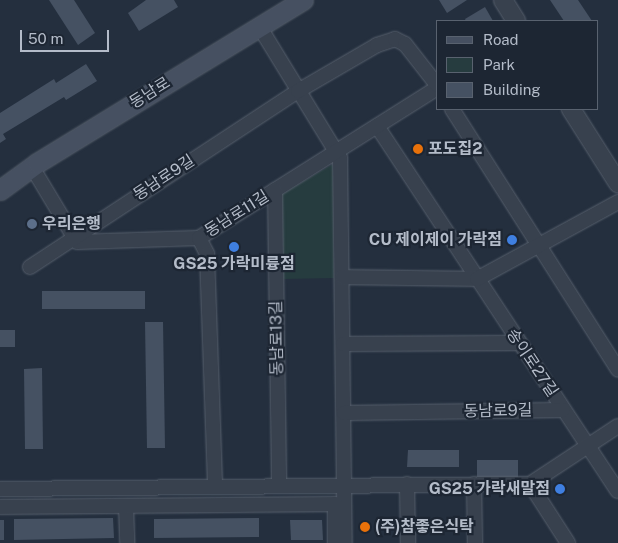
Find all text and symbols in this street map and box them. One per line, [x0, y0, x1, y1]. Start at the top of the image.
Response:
scale bar [22, 20, 111, 52]
legend [436, 20, 598, 110]
text: 50 m [28, 30, 63, 47]
text: Road [483, 31, 519, 48]
text: Park [483, 56, 515, 73]
street label: 동남로 [126, 73, 174, 113]
text: Building [483, 81, 541, 98]
place label: 포도집2 [428, 139, 482, 159]
marker: 포도집2 [412, 143, 424, 155]
street label: 동남로9길 [130, 151, 198, 205]
street label: 동남로11길 [201, 187, 273, 241]
place label: 우리은행 [42, 214, 101, 234]
marker: 우리은행 [26, 218, 38, 230]
place label: CU 제이제이 가락점 [369, 230, 502, 250]
marker: CU 제이제이 가락점 [506, 234, 518, 246]
marker: GS25 가락미륭점 [228, 241, 240, 253]
place label: GS25 가락미륭점 [173, 254, 295, 274]
street label: 동남로13길 [267, 300, 287, 376]
street label: 송이로27길 [502, 325, 562, 401]
street label: 동남로9길 [463, 401, 533, 421]
place label: GS25 가락새말점 [429, 479, 550, 499]
marker: GS25 가락새말점 [554, 483, 566, 495]
place label: (주)참좋은식탁 [375, 517, 474, 537]
marker: (주)참좋은식탁 [359, 521, 371, 533]

